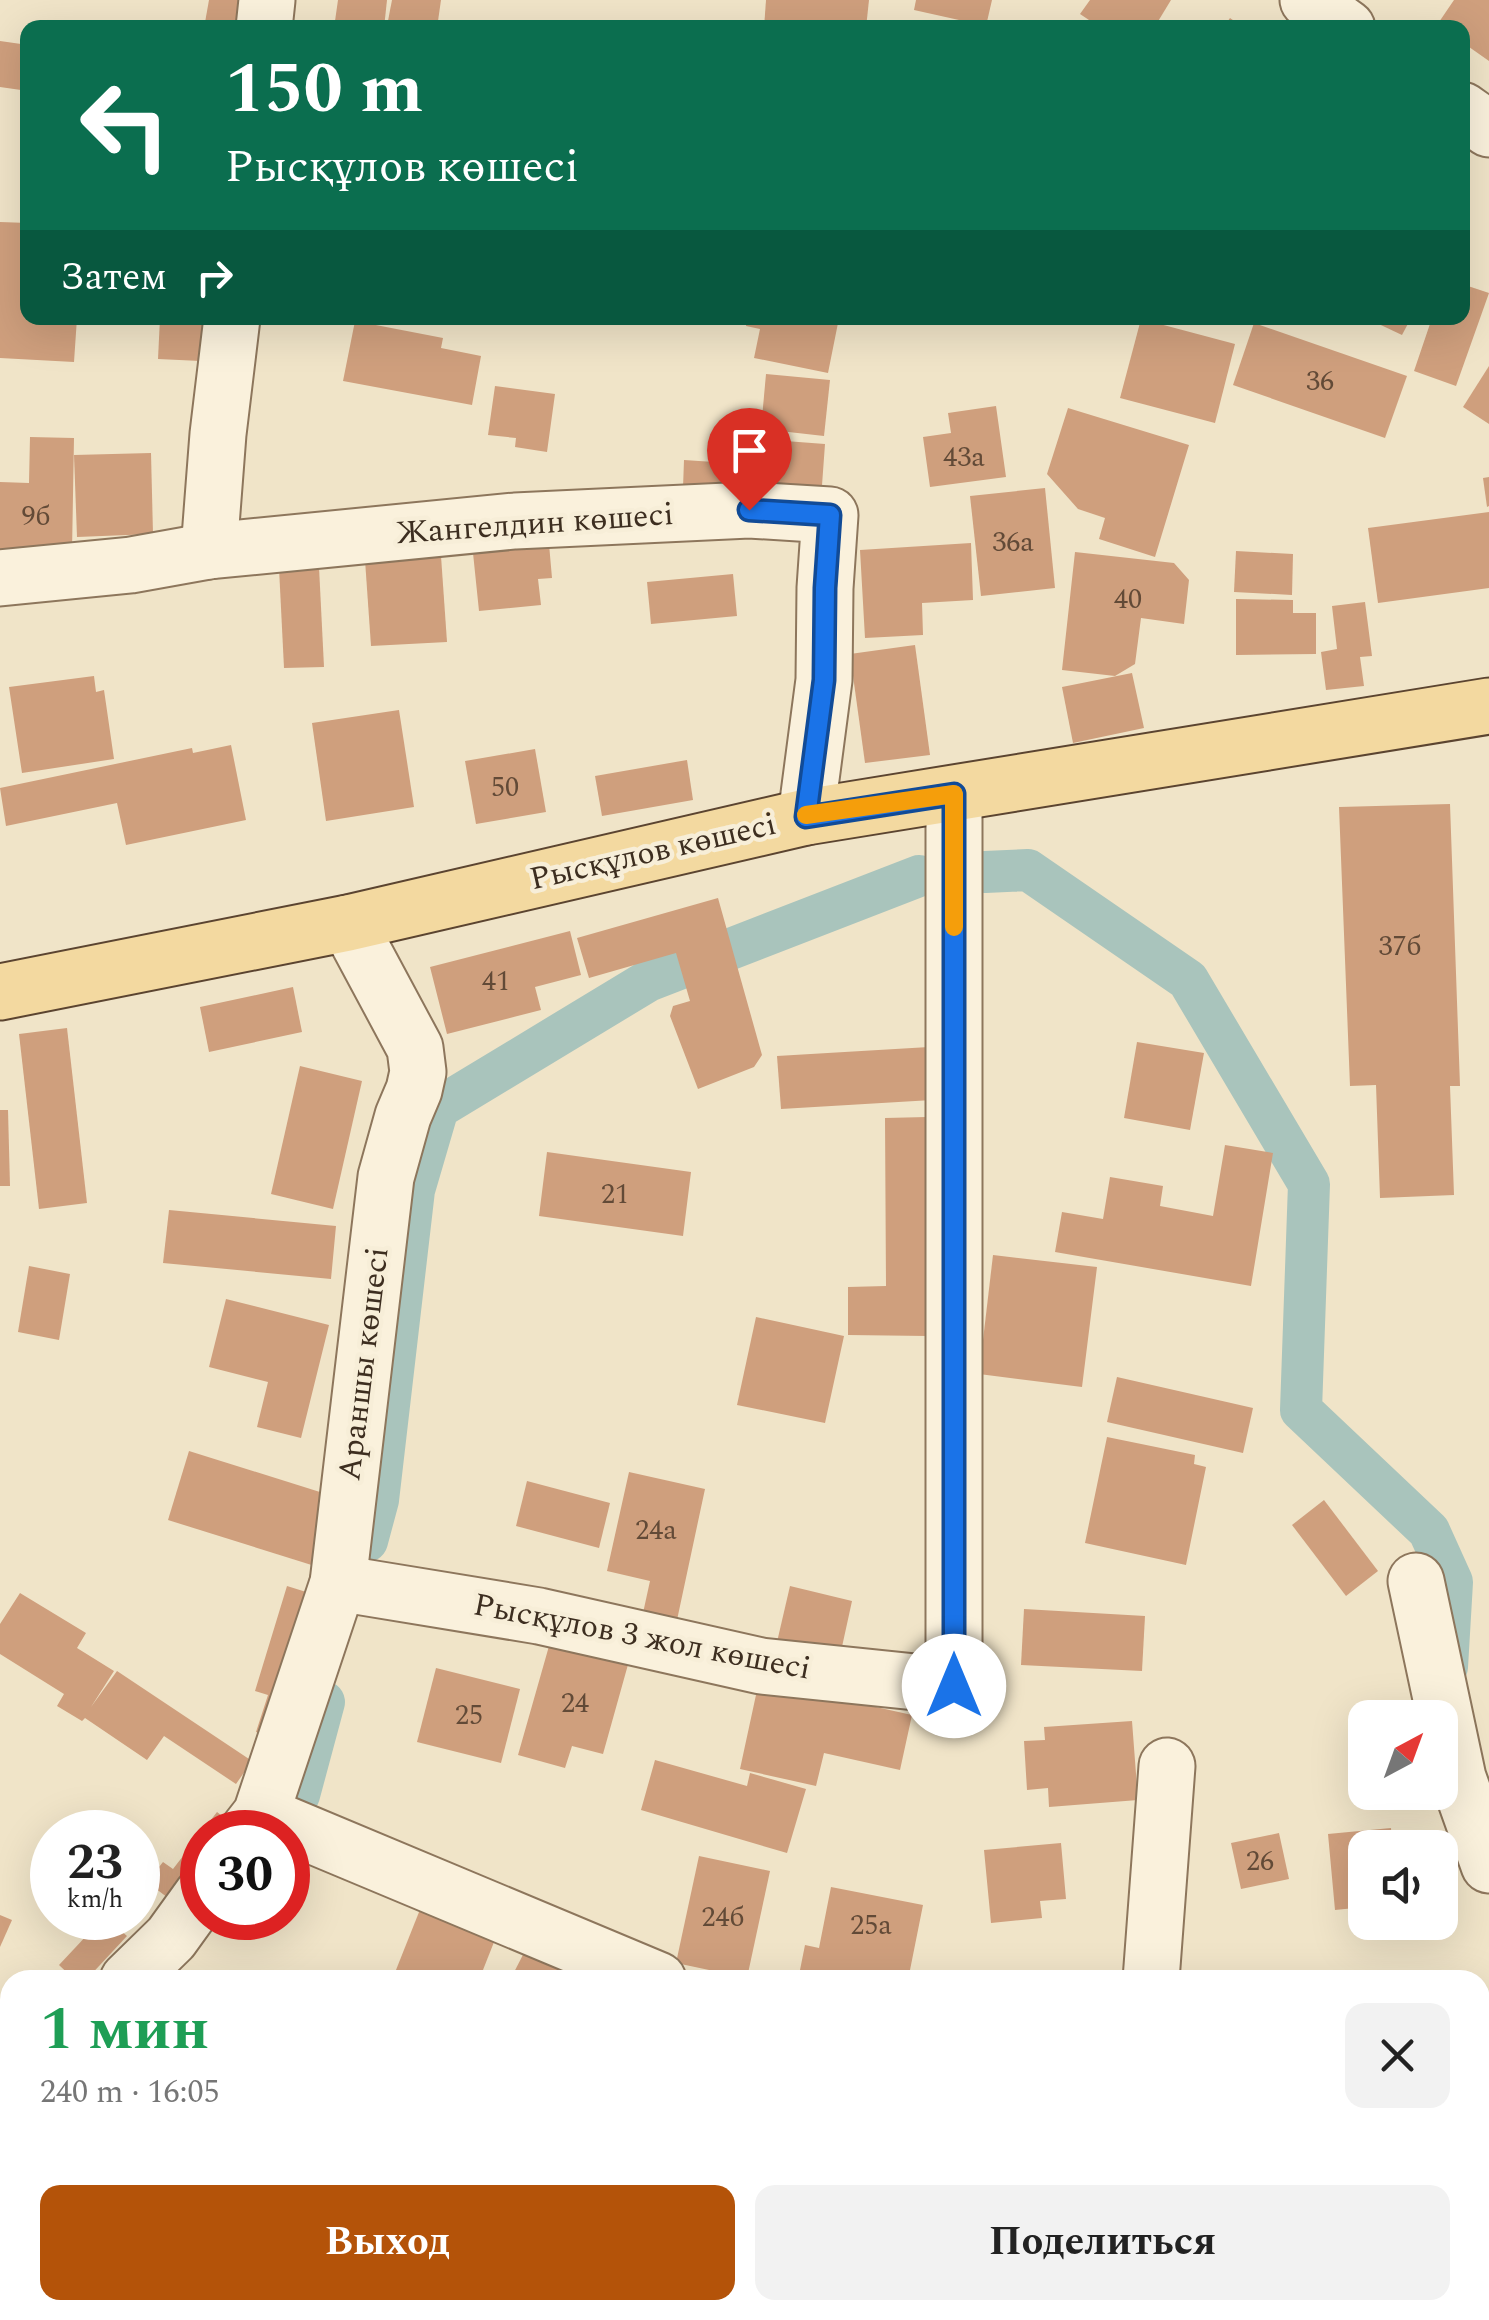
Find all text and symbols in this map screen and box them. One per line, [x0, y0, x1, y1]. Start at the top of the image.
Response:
text: 150 m [225, 37, 423, 143]
icon: left [60, 60, 190, 190]
text: Рысқұлов көшесі [225, 133, 579, 202]
text: Затем [60, 249, 167, 307]
icon: right [187, 250, 242, 305]
house number: 36 [1306, 360, 1334, 403]
pin [707, 408, 792, 511]
icon: arrive [722, 423, 777, 478]
house number: 43а [943, 436, 985, 479]
street label: Жангелдин көшесі [395, 490, 675, 558]
house number: 9б [21, 495, 51, 538]
house number: 36а [992, 521, 1034, 564]
house number: 40 [1114, 578, 1142, 621]
house number: 50 [491, 766, 519, 809]
street label: Рысқұлов көшесі [525, 800, 781, 904]
house number: 37б [1378, 925, 1422, 968]
house number: 41 [482, 960, 510, 1003]
house number: 21 [601, 1173, 629, 1216]
street label: Араншы көшесі [325, 1244, 403, 1484]
house number: 24а [635, 1509, 677, 1552]
street label: Рысқұлов 3 жол көшесі [469, 1580, 815, 1694]
position arrow [902, 1634, 1006, 1738]
house number: 24 [561, 1682, 589, 1725]
house number: 25 [455, 1694, 483, 1737]
north arrow [1348, 1700, 1458, 1810]
map controls [1348, 1700, 1458, 1940]
speed limit sign: 30 [180, 1810, 310, 1940]
text: 23 [67, 1825, 123, 1901]
button: sound [1348, 1830, 1458, 1940]
house number: 26 [1246, 1840, 1274, 1883]
text: km/h [67, 1881, 123, 1919]
house number: 24б [701, 1896, 745, 1939]
house number: 25а [850, 1904, 892, 1947]
text: 1 мин [40, 1984, 209, 2076]
button: close [1345, 2003, 1450, 2108]
text: 240 m · 16:05 [40, 2068, 220, 2117]
button: Выход [40, 2185, 735, 2300]
button: Поделиться [755, 2185, 1450, 2300]

